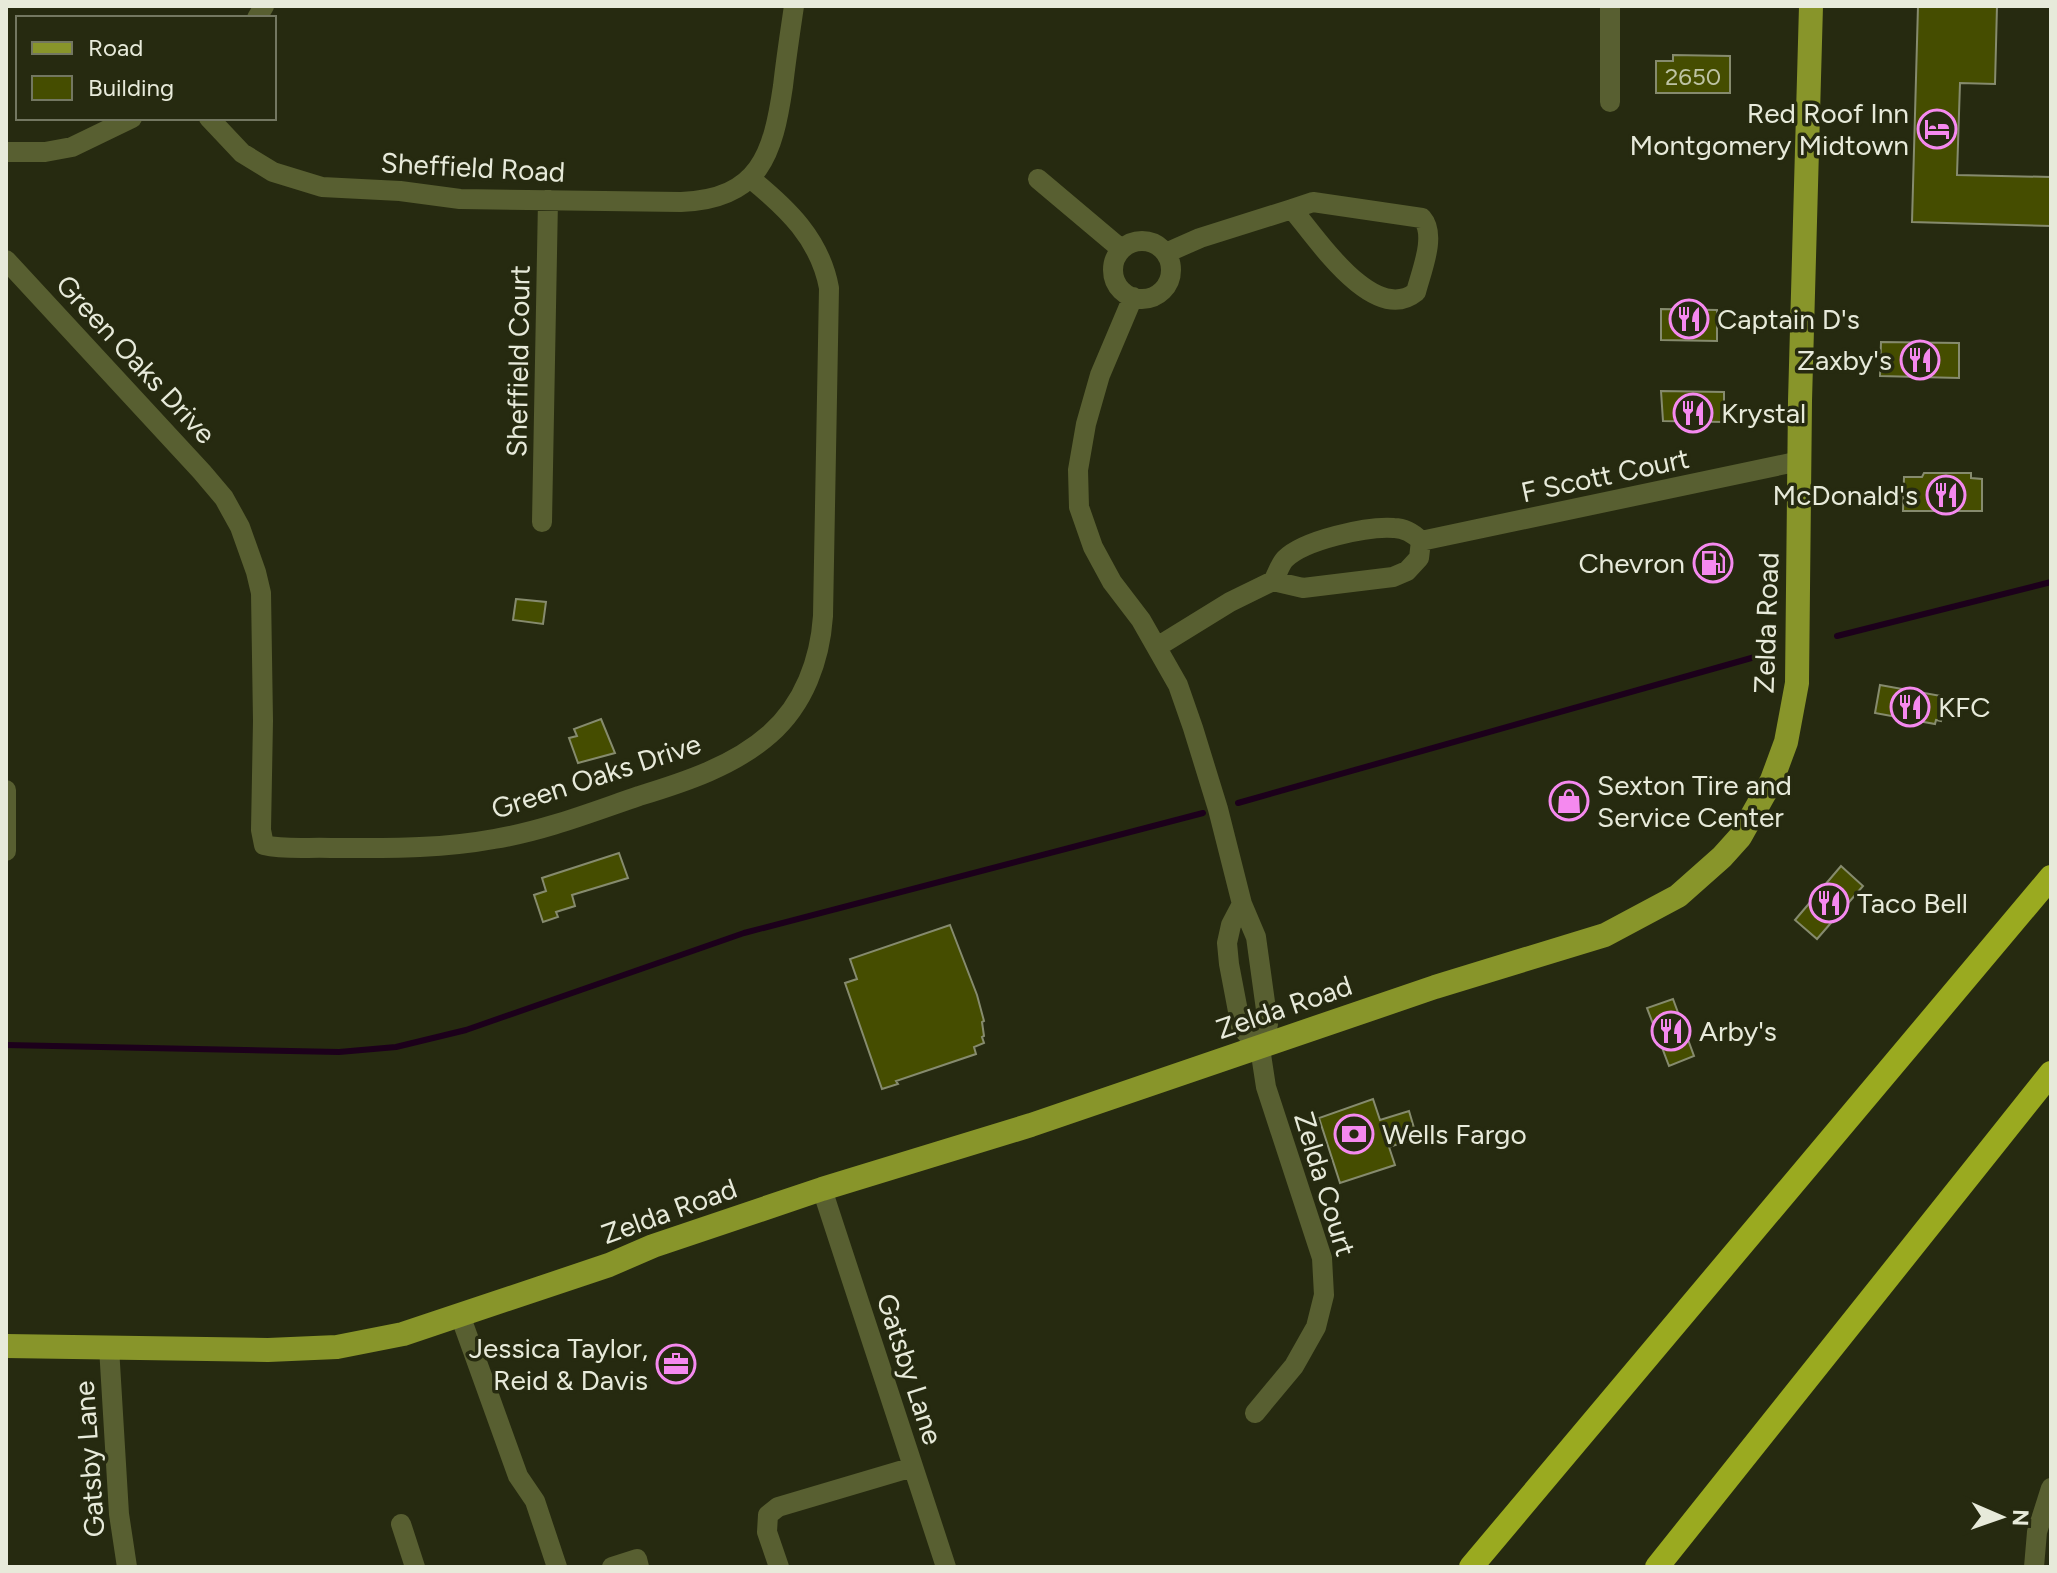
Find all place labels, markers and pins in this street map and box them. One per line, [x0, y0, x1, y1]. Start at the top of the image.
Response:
place label: Red Roof Inn Montgomery Midtown [1629, 96, 1909, 162]
hotel icon: Red Roof Inn Montgomery Midtown [1916, 108, 1958, 150]
restaurant icon: Captain D's [1668, 298, 1710, 340]
place label: Captain D's [1717, 302, 1860, 336]
restaurant icon: Zaxby's [1899, 339, 1941, 381]
place label: Zaxby's [1797, 343, 1892, 377]
restaurant icon: Krystal [1672, 392, 1714, 434]
place label: Krystal [1721, 396, 1806, 430]
restaurant icon: McDonald's [1925, 474, 1967, 516]
place label: McDonald's [1773, 478, 1918, 512]
fuel station icon: Chevron [1692, 542, 1734, 584]
place label: Chevron [1578, 546, 1685, 580]
restaurant icon: KFC [1889, 686, 1931, 728]
place label: KFC [1938, 690, 1990, 724]
place label: Sexton Tire and Service Center [1597, 768, 1792, 834]
shop icon: Sexton Tire and Service Center [1548, 780, 1590, 822]
restaurant icon: Taco Bell [1808, 882, 1850, 924]
place label: Taco Bell [1857, 886, 1968, 920]
restaurant icon: Arby's [1650, 1010, 1692, 1052]
place label: Arby's [1699, 1014, 1777, 1048]
bank icon: Wells Fargo [1333, 1113, 1375, 1155]
place label: Wells Fargo [1382, 1117, 1527, 1151]
place label: Jessica Taylor, Reid & Davis [469, 1331, 648, 1397]
office icon: Jessica Taylor, Reid & Davis [655, 1343, 697, 1385]

